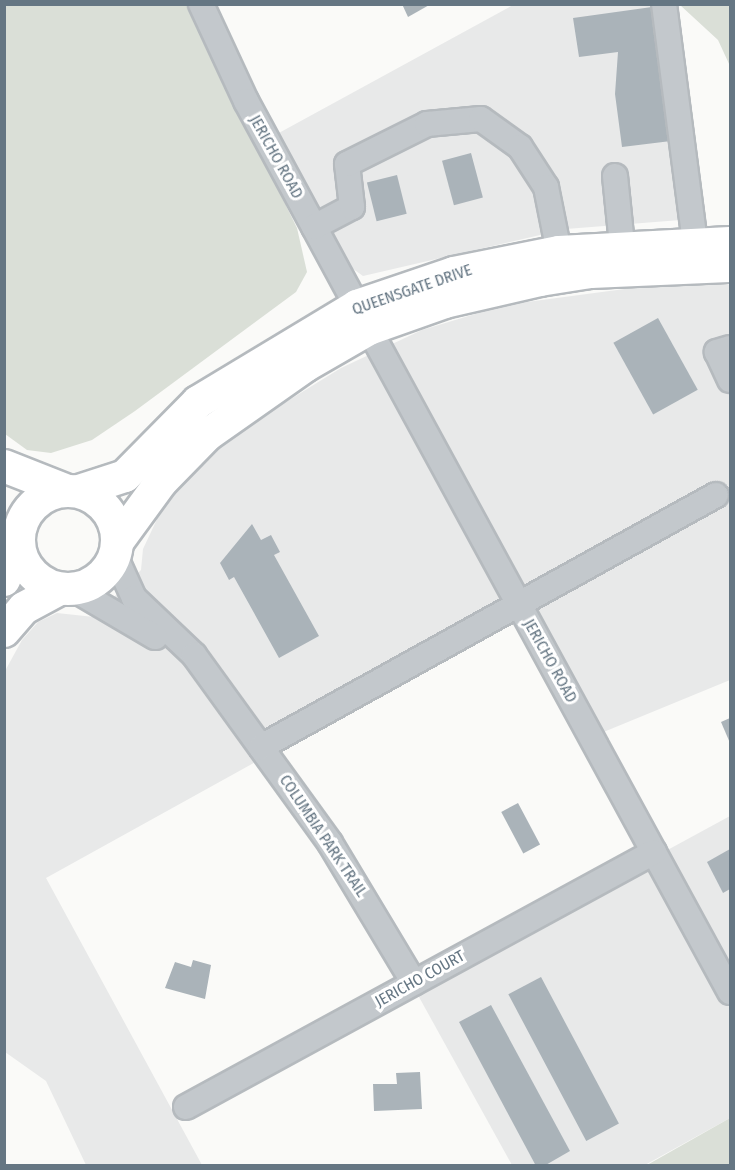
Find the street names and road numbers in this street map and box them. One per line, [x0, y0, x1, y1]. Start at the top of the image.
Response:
street label: JERICHO ROAD [245, 112, 307, 202]
street label: QUEENSGATE DRIVE [350, 261, 474, 319]
street label: JERICHO ROAD [519, 616, 581, 706]
street label: COLUMBIA PARK TRAIL [275, 771, 371, 901]
street label: JERICHO COURT [372, 946, 468, 1012]

